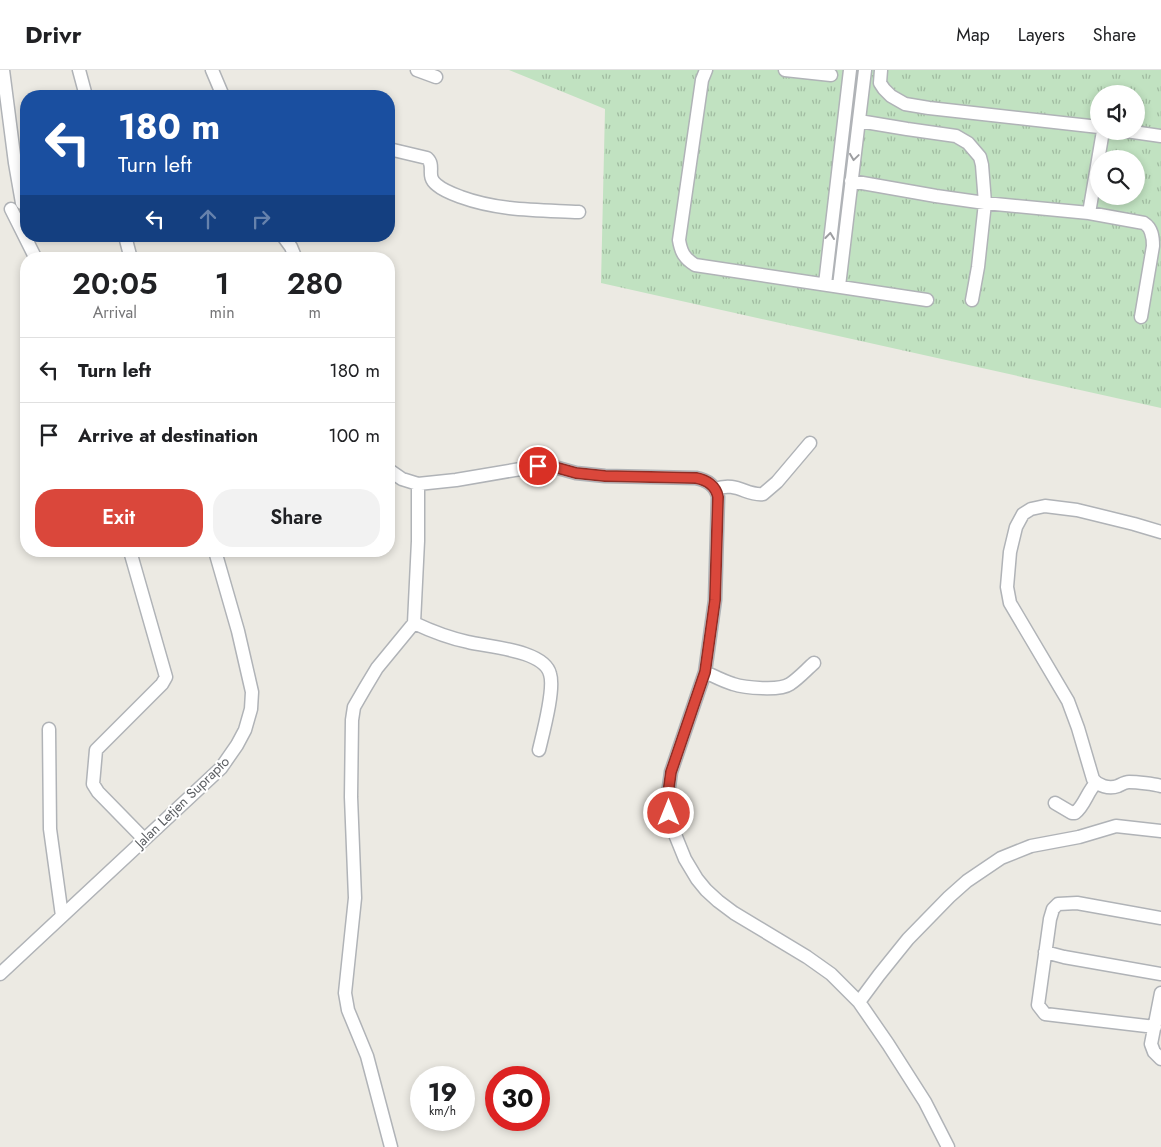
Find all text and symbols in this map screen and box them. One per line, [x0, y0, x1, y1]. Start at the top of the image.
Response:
text: Drivr [25, 17, 82, 52]
text: Map [956, 22, 990, 48]
text: Layers [1018, 22, 1065, 48]
text: Share [1093, 22, 1136, 48]
map controls [1090, 85, 1145, 205]
button: sound [1090, 85, 1145, 140]
text: 180 m [118, 102, 220, 152]
icon: left [35, 110, 100, 175]
text: Turn left [118, 148, 192, 180]
button: search [1090, 150, 1145, 205]
one-way arrow [849, 153, 860, 161]
icon: left [141, 205, 169, 233]
icon: ahead [194, 205, 222, 233]
icon: right [247, 205, 275, 233]
one-way arrow [824, 231, 835, 239]
text: 20:05 [72, 262, 158, 305]
text: 1 [215, 262, 229, 305]
text: 280 [287, 262, 343, 305]
text: Arrival [93, 301, 137, 324]
text: min [210, 301, 235, 324]
text: m [309, 301, 321, 324]
icon: left [35, 356, 63, 384]
text: Turn left [78, 357, 151, 384]
text: 180 m [329, 357, 380, 384]
icon: arrive [35, 421, 63, 449]
text: Arrive at destination [78, 422, 258, 449]
text: 100 m [328, 422, 380, 449]
pin [517, 445, 559, 487]
icon: arrive [524, 452, 552, 480]
button: Exit [35, 489, 203, 547]
button: Share [213, 489, 380, 547]
street label: Jalan Letjen Suprapto [129, 751, 234, 854]
position arrow [642, 786, 694, 838]
speed limit sign: 30 [485, 1066, 550, 1131]
text: 19 [428, 1074, 457, 1110]
text: km/h [429, 1102, 456, 1120]

